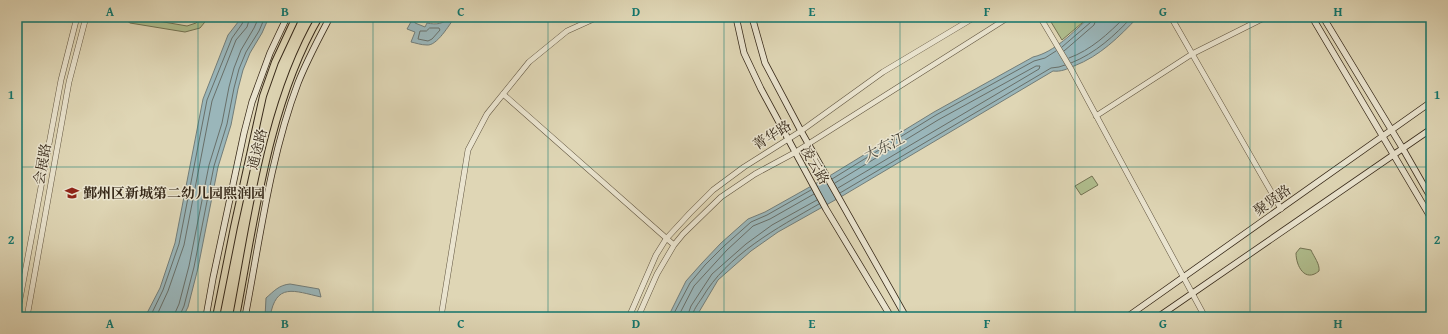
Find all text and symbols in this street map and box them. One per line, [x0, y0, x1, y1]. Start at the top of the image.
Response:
text: A [106, 2, 115, 21]
text: B [281, 2, 289, 21]
text: C [457, 2, 465, 21]
text: D [632, 2, 640, 21]
text: E [809, 2, 816, 21]
text: F [984, 2, 991, 21]
text: G [1159, 2, 1167, 21]
text: H [1333, 2, 1343, 21]
text: 1 [8, 85, 14, 104]
text: 1 [1434, 85, 1440, 104]
street label: 菁华路 [749, 115, 795, 155]
street label: 通途路 [242, 126, 272, 172]
water label: 大东江 [858, 127, 910, 167]
street label: 会展路 [29, 142, 55, 186]
street label: 凌云路 [796, 142, 834, 188]
street label: 聚贤路 [1249, 180, 1295, 220]
place label: 鄞州区新城第二幼儿园熙润园 [83, 183, 265, 203]
school or university icon: 鄞州区新城第二幼儿园熙润园 [64, 185, 80, 201]
text: 2 [8, 230, 15, 249]
text: 2 [1434, 230, 1441, 249]
text: A [106, 314, 115, 333]
text: B [281, 314, 289, 333]
text: C [457, 314, 465, 333]
text: D [632, 314, 640, 333]
text: E [809, 314, 816, 333]
text: F [984, 314, 991, 333]
text: G [1159, 314, 1167, 333]
text: H [1333, 314, 1343, 333]

